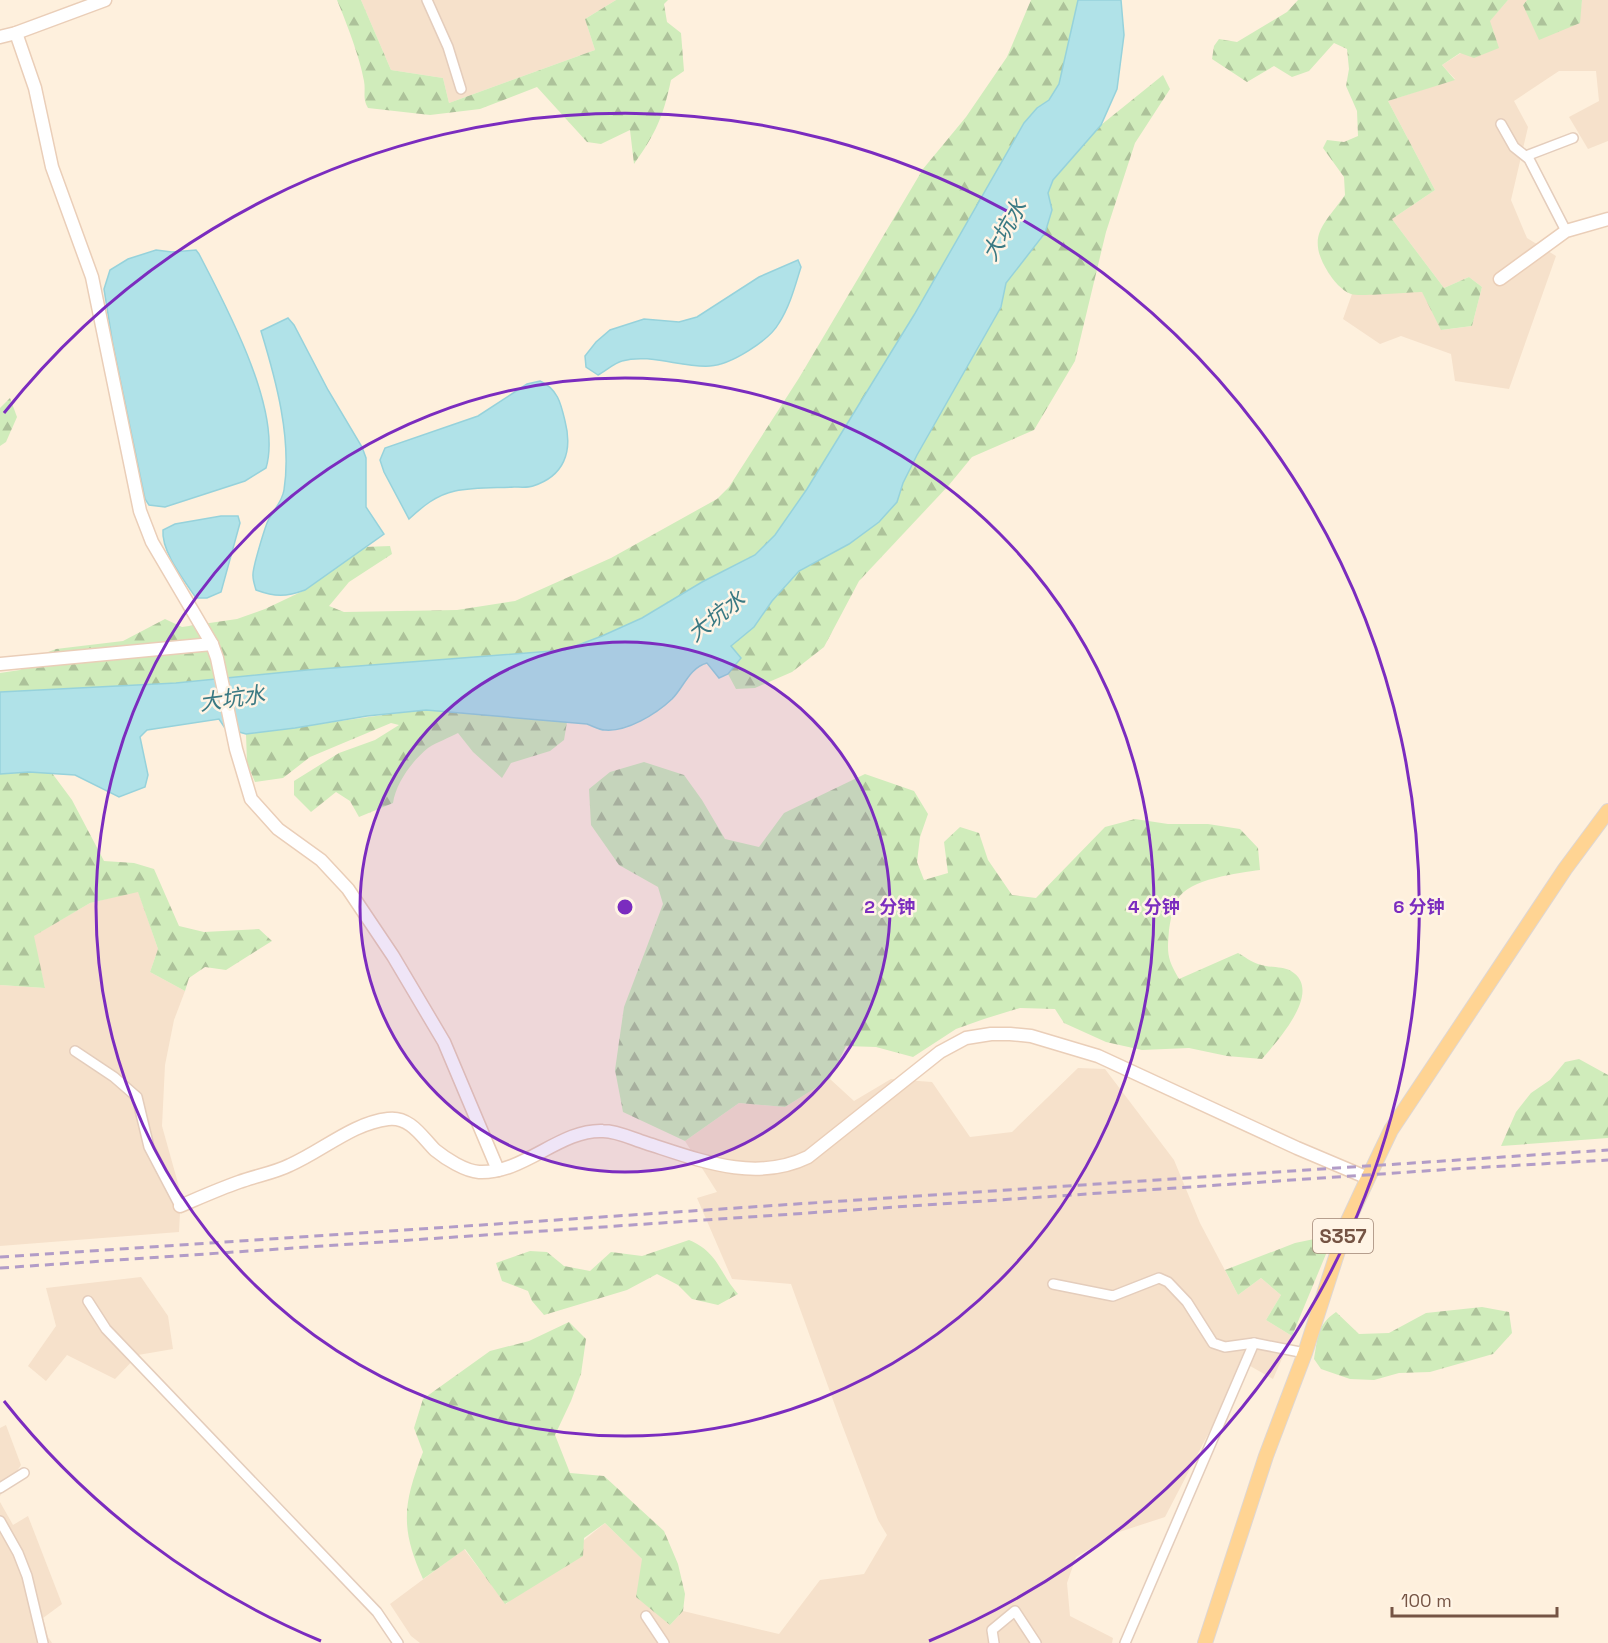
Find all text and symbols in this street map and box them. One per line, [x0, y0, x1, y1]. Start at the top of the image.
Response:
water label: 大坑水 [975, 194, 1033, 266]
water label: 大坑水 [681, 584, 751, 647]
water label: 大坑水 [197, 679, 268, 716]
text: 2 分钟 [864, 895, 916, 918]
text: 4 分钟 [1128, 895, 1180, 918]
text: 6 分钟 [1393, 895, 1445, 918]
centre of rings [615, 897, 635, 917]
road number: S357 [1313, 1219, 1373, 1253]
scale bar [1392, 1580, 1557, 1618]
text: 100 m [1401, 1589, 1452, 1612]

